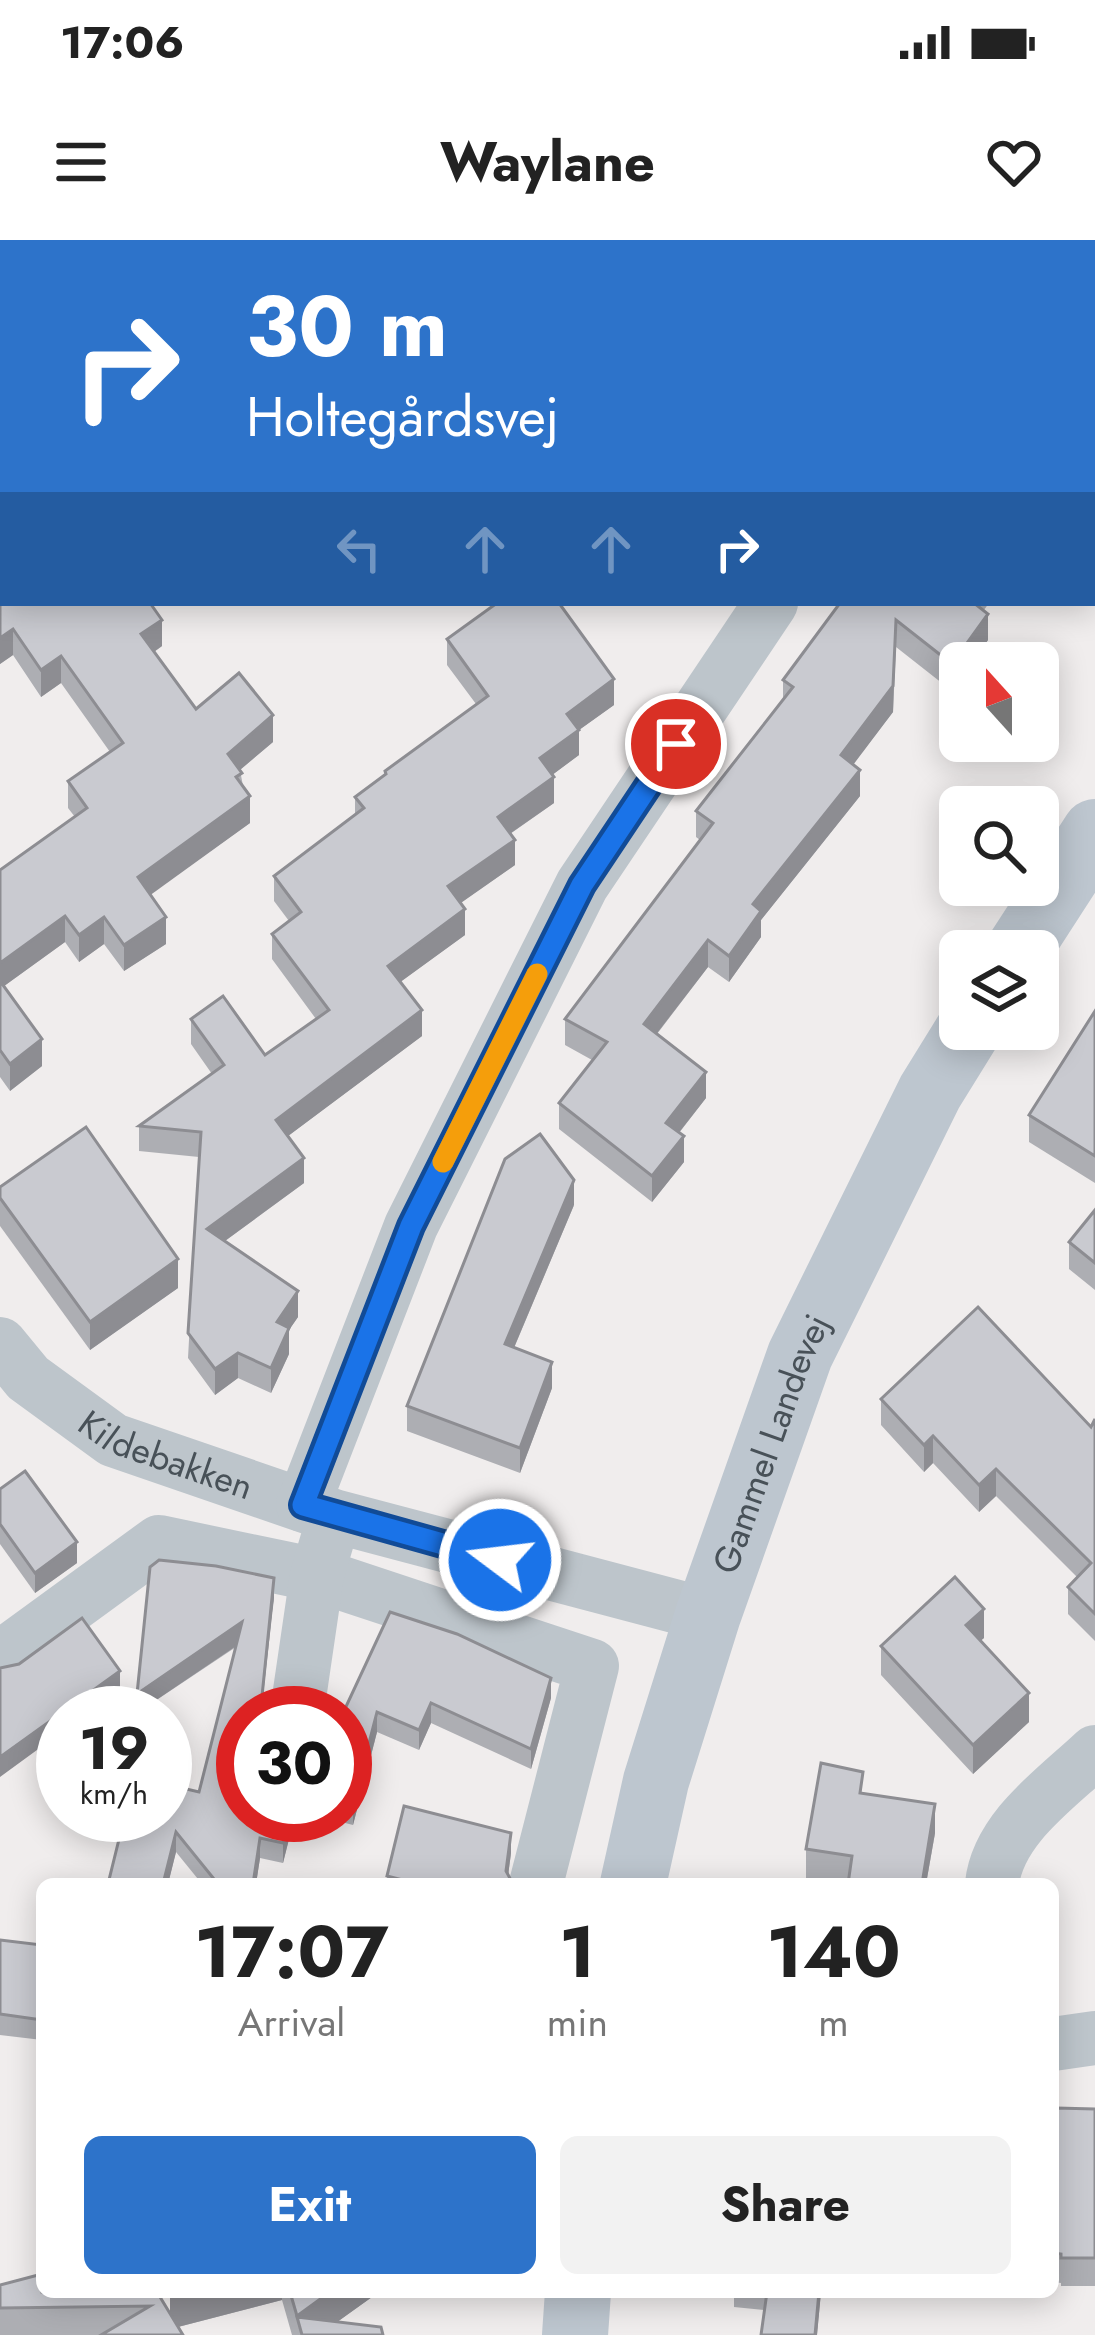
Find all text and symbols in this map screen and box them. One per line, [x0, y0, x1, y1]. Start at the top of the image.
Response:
text: 17:06 [60, 10, 184, 75]
text: Waylane [440, 123, 655, 201]
icon: menu [48, 129, 114, 195]
icon: heart [981, 129, 1047, 195]
text: 30 m [246, 266, 448, 388]
icon: right [48, 288, 204, 444]
text: Holtegårdsvej [246, 378, 559, 456]
icon: left [326, 516, 392, 582]
icon: ahead [452, 516, 518, 582]
icon: ahead [578, 516, 644, 582]
icon: right [704, 516, 770, 582]
north arrow [939, 642, 1059, 762]
map controls [939, 642, 1059, 1050]
pin [625, 693, 727, 795]
icon: arrive [643, 711, 709, 777]
button: search [939, 786, 1059, 906]
button: layers [939, 930, 1059, 1050]
street label: Gammel Landevej [699, 1305, 842, 1580]
street label: Kildebakken [68, 1397, 260, 1512]
position arrow [437, 1497, 563, 1623]
speed limit sign: 30 [216, 1686, 372, 1842]
text: 19 [79, 1705, 149, 1792]
text: km/h [80, 1772, 148, 1815]
text: 17:07 [194, 1900, 389, 2004]
text: 1 [559, 1900, 596, 2004]
text: 140 [766, 1900, 901, 2004]
text: Arrival [238, 1994, 345, 2051]
text: min [547, 1994, 608, 2051]
text: m [818, 1994, 849, 2051]
button: Exit [84, 2136, 536, 2274]
button: Share [560, 2136, 1011, 2274]

